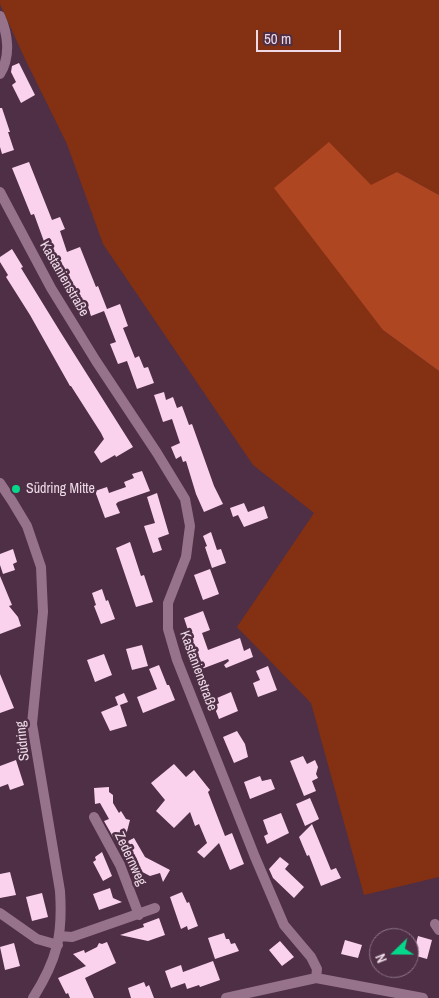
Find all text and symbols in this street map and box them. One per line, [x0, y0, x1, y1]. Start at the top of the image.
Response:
scale bar [259, 20, 344, 52]
text: 50 m [264, 28, 291, 49]
street label: Kastanienstraße [36, 238, 92, 320]
place label: Südring Mitte [26, 481, 95, 497]
marker: Südring Mitte [10, 483, 22, 495]
street label: Kastanienstraße [176, 629, 220, 713]
street label: Südring [13, 720, 33, 762]
street label: Zedernweg [110, 829, 150, 889]
north arrow [369, 928, 419, 978]
text: N [371, 951, 391, 965]

